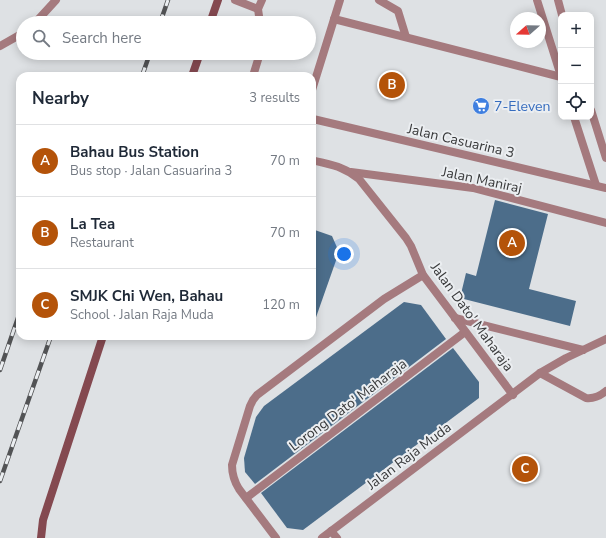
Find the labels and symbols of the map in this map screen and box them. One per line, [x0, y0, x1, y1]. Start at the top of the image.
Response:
north arrow [510, 12, 546, 48]
pin: B [379, 70, 405, 100]
supermarket icon: 7-Eleven [471, 96, 491, 116]
place label: 7-Eleven [494, 97, 550, 116]
street label: Jalan Casuarina 3 [405, 119, 516, 163]
street label: Jalan Maniraj [439, 162, 524, 198]
pin: A [499, 228, 525, 258]
your location [334, 244, 354, 264]
street label: Jalan Dato' Maharaja [426, 258, 518, 375]
street label: Lorong Dato' Maharaja [285, 354, 411, 456]
street label: Jalan Raja Muda [362, 418, 455, 495]
pin: C [512, 454, 538, 484]

